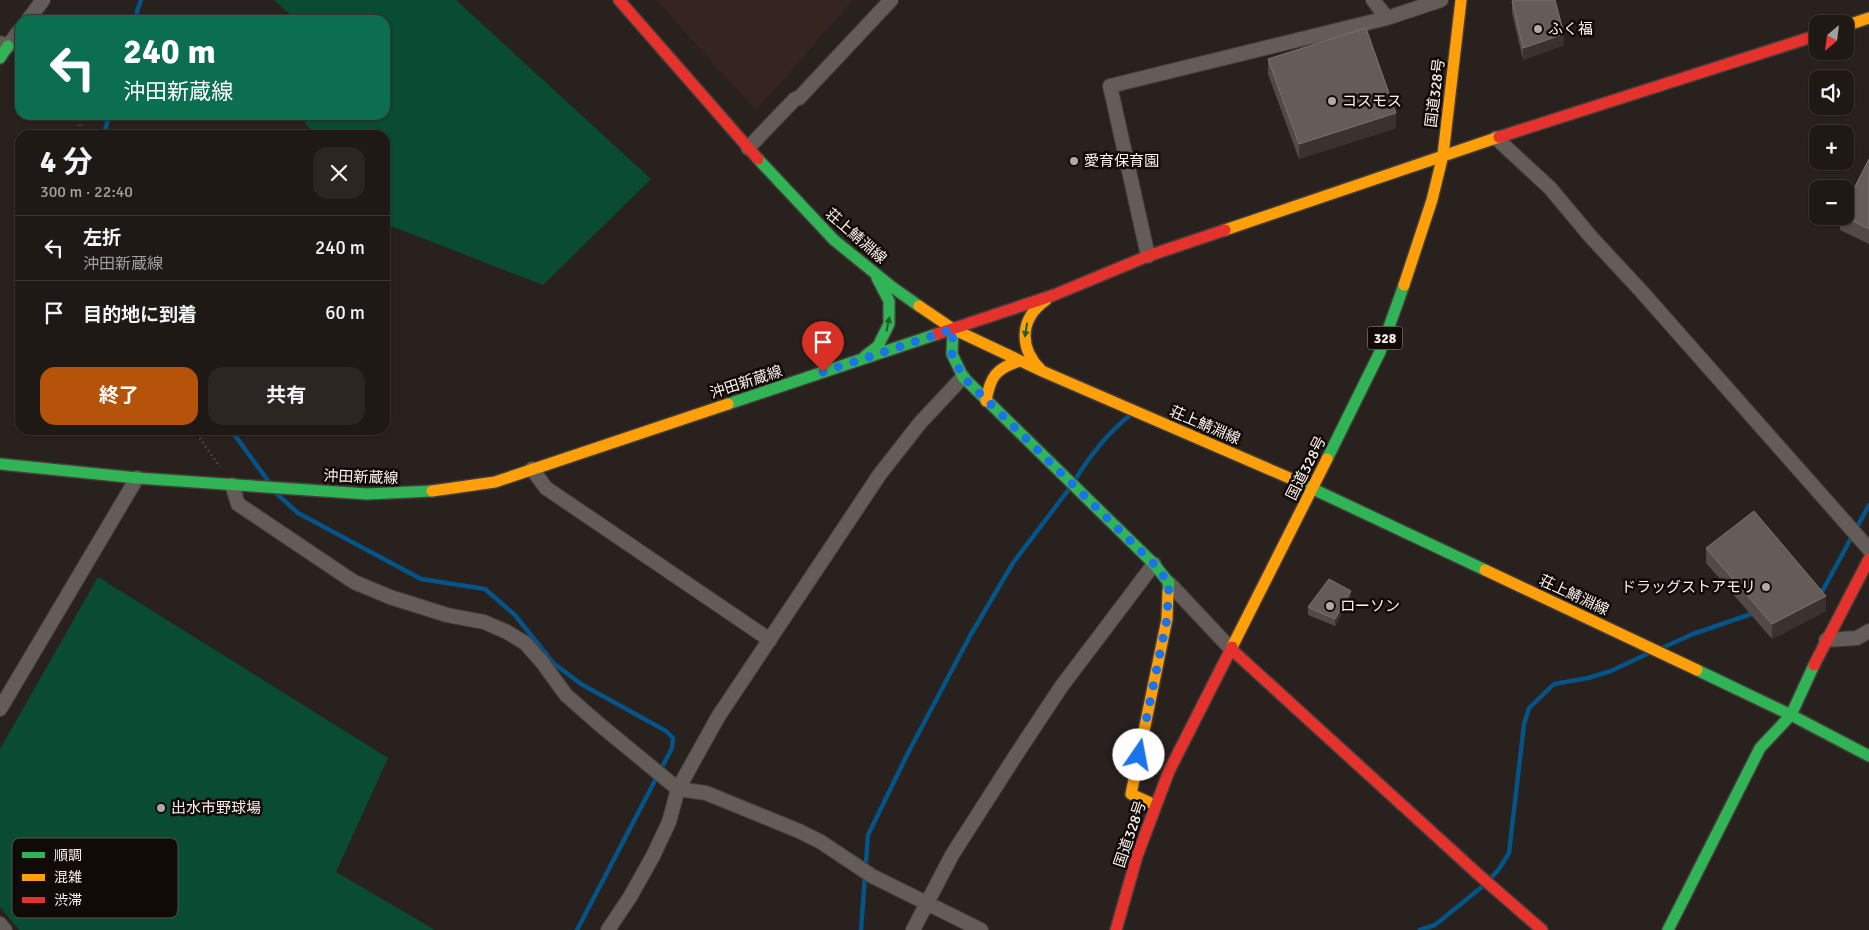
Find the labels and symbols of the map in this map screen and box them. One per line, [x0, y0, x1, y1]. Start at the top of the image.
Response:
north arrow [1809, 15, 1854, 60]
place label: ふく福 [1548, 20, 1593, 38]
marker: ふく福 [1532, 23, 1544, 35]
street label: 国道328号 [1422, 58, 1448, 128]
place label: コスモス [1342, 92, 1402, 110]
marker: コスモス [1326, 95, 1338, 107]
place label: 愛育保育園 [1084, 152, 1159, 170]
marker: 愛育保育園 [1068, 155, 1080, 167]
street label: 荘上鯖淵線 [822, 205, 890, 267]
one-way arrow [884, 315, 892, 331]
pin [802, 321, 844, 372]
one-way arrow [1021, 322, 1029, 338]
road number: 328 [1368, 326, 1402, 349]
street label: 沖田新蔵線 [708, 362, 784, 402]
street label: 荘上鯖淵線 [1167, 402, 1243, 448]
street label: 国道328号 [1282, 433, 1330, 503]
street label: 沖田新蔵線 [323, 467, 399, 487]
street label: 荘上鯖淵線 [1536, 571, 1612, 619]
place label: ドラッグストアモリ [1621, 578, 1756, 596]
marker: ドラッグストアモリ [1760, 581, 1772, 593]
place label: ローソン [1340, 597, 1400, 615]
marker: ローソン [1324, 600, 1336, 612]
position arrow [1112, 728, 1164, 780]
street label: 国道328号 [1110, 798, 1150, 870]
place label: 出水市野球場 [171, 799, 261, 817]
marker: 出水市野球場 [155, 802, 167, 814]
legend [12, 838, 178, 918]
text: 順調 [54, 847, 82, 864]
text: 混雑 [54, 869, 82, 886]
text: 渋滞 [54, 892, 82, 909]

